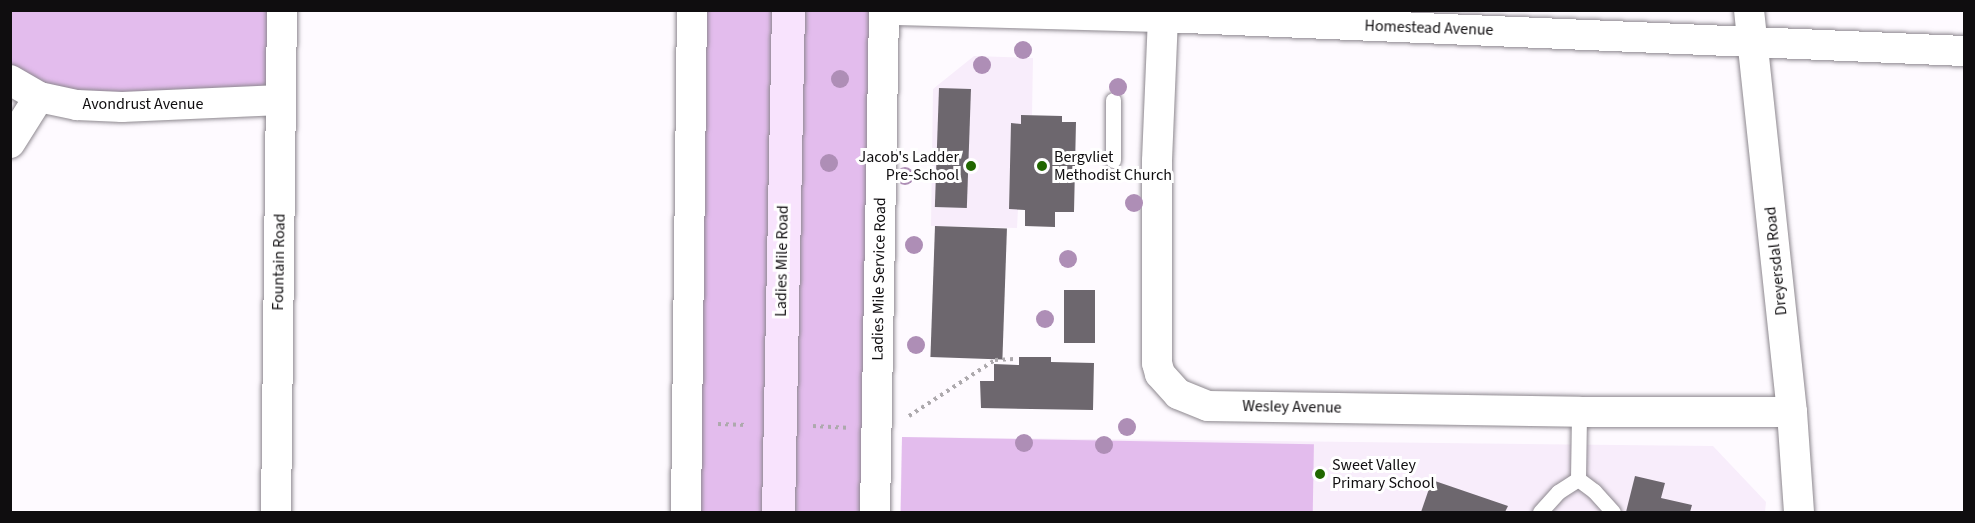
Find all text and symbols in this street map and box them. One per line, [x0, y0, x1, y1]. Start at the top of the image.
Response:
street label: Homestead Avenue [1364, 16, 1494, 40]
street label: Avondrust Avenue [83, 94, 203, 114]
place label: Jacob's Ladder Pre-School [859, 147, 959, 185]
place label: Bergvliet Methodist Church [1054, 147, 1172, 185]
marker: Jacob's Ladder Pre-School [964, 159, 978, 173]
marker: Bergvliet Methodist Church [1035, 159, 1049, 173]
street label: Ladies Mile Service Road [868, 197, 890, 361]
street label: Ladies Mile Road [771, 205, 793, 317]
street label: Dreyersdal Road [1761, 206, 1791, 316]
street label: Fountain Road [269, 213, 289, 311]
street label: Wesley Avenue [1242, 397, 1342, 417]
place label: Sweet Valley Primary School [1332, 455, 1434, 493]
marker: Sweet Valley Primary School [1313, 467, 1327, 481]

